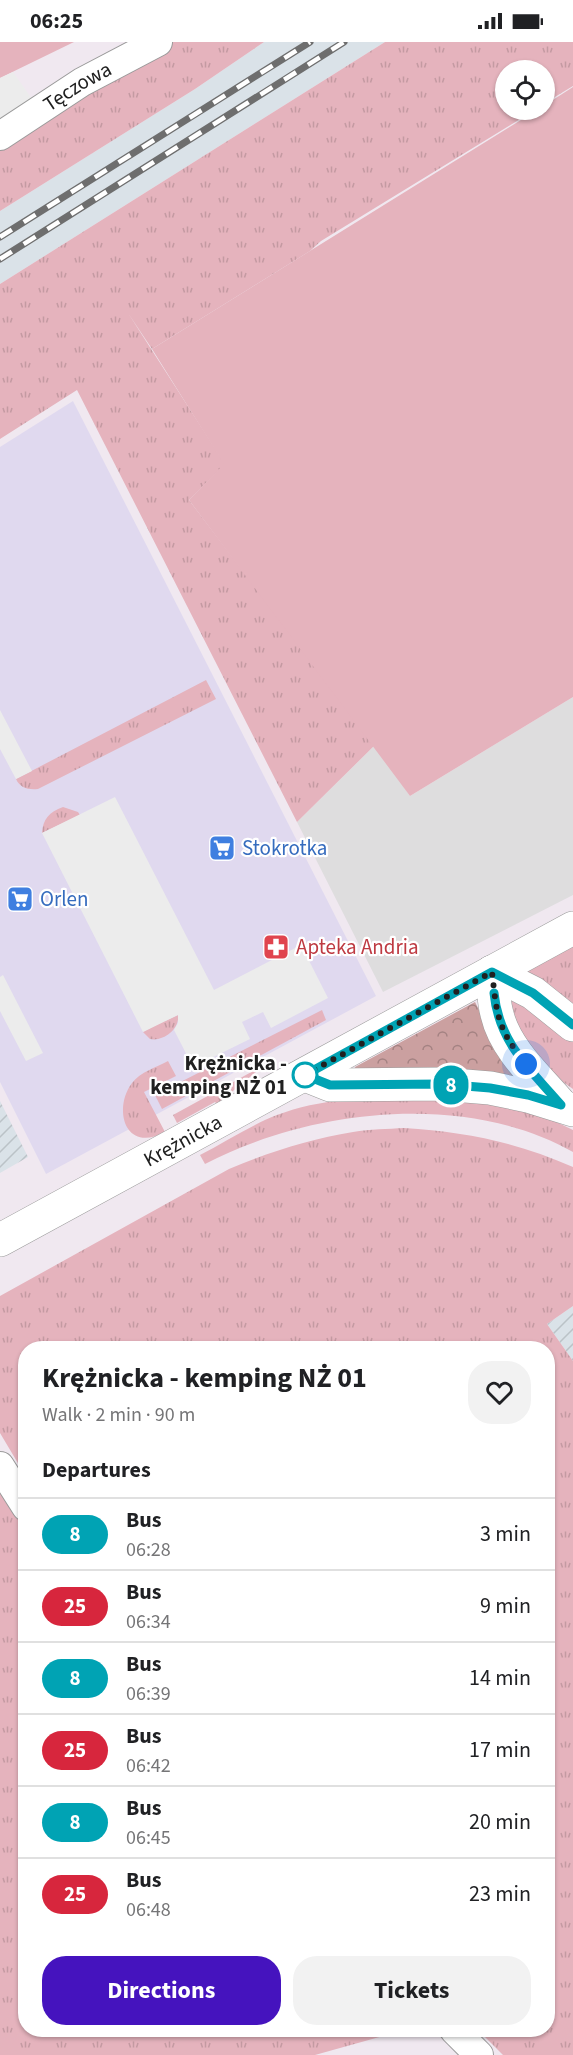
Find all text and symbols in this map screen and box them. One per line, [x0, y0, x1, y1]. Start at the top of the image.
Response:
text: 06:25 [30, 5, 83, 37]
street label: Tęczowa [37, 54, 117, 119]
map controls [495, 60, 555, 120]
button: locate [495, 60, 555, 120]
supermarket icon: Stokrotka [207, 833, 237, 863]
place label: Stokrotka [242, 833, 327, 863]
supermarket icon: Orlen [5, 884, 35, 914]
place label: Orlen [40, 884, 89, 914]
pharmacy icon: Apteka Andria [261, 932, 291, 962]
place label: Apteka Andria [296, 932, 418, 962]
place label: Krężnicka - kemping NŻ 01 [150, 1048, 287, 1102]
your location [511, 1049, 541, 1079]
marker: Krężnicka - kemping NŻ 01 [292, 1062, 318, 1088]
line badge: 8 [432, 1066, 470, 1104]
text: 8 [445, 1070, 457, 1100]
street label: Krężnicka [138, 1107, 227, 1174]
text: Krężnicka - kemping NŻ 01 [42, 1358, 367, 1398]
button: heart [468, 1361, 531, 1424]
text: Walk · 2 min · 90 m [42, 1401, 195, 1429]
text: Departures [42, 1454, 151, 1486]
text: Bus [126, 1504, 162, 1536]
text: 3 min [480, 1518, 531, 1550]
text: 8 [69, 1519, 81, 1549]
text: 06:28 [126, 1536, 171, 1564]
text: Bus [126, 1576, 162, 1608]
text: 9 min [480, 1590, 531, 1622]
text: 25 [64, 1591, 86, 1621]
text: 06:34 [126, 1608, 171, 1636]
text: Bus [126, 1648, 162, 1680]
text: 14 min [469, 1662, 531, 1694]
text: 8 [69, 1663, 81, 1693]
text: 06:39 [126, 1680, 171, 1708]
text: Bus [126, 1720, 162, 1752]
text: 17 min [469, 1734, 531, 1766]
text: 25 [64, 1735, 86, 1765]
text: 06:42 [126, 1752, 171, 1780]
text: Bus [126, 1792, 162, 1824]
text: 20 min [469, 1806, 531, 1838]
text: 8 [69, 1807, 81, 1837]
text: 06:45 [126, 1824, 171, 1852]
text: Bus [126, 1864, 162, 1896]
text: 23 min [469, 1878, 531, 1910]
text: 25 [64, 1879, 86, 1909]
text: 06:48 [126, 1896, 171, 1924]
button: Directions [42, 1956, 281, 2025]
button: Tickets [293, 1956, 531, 2025]

